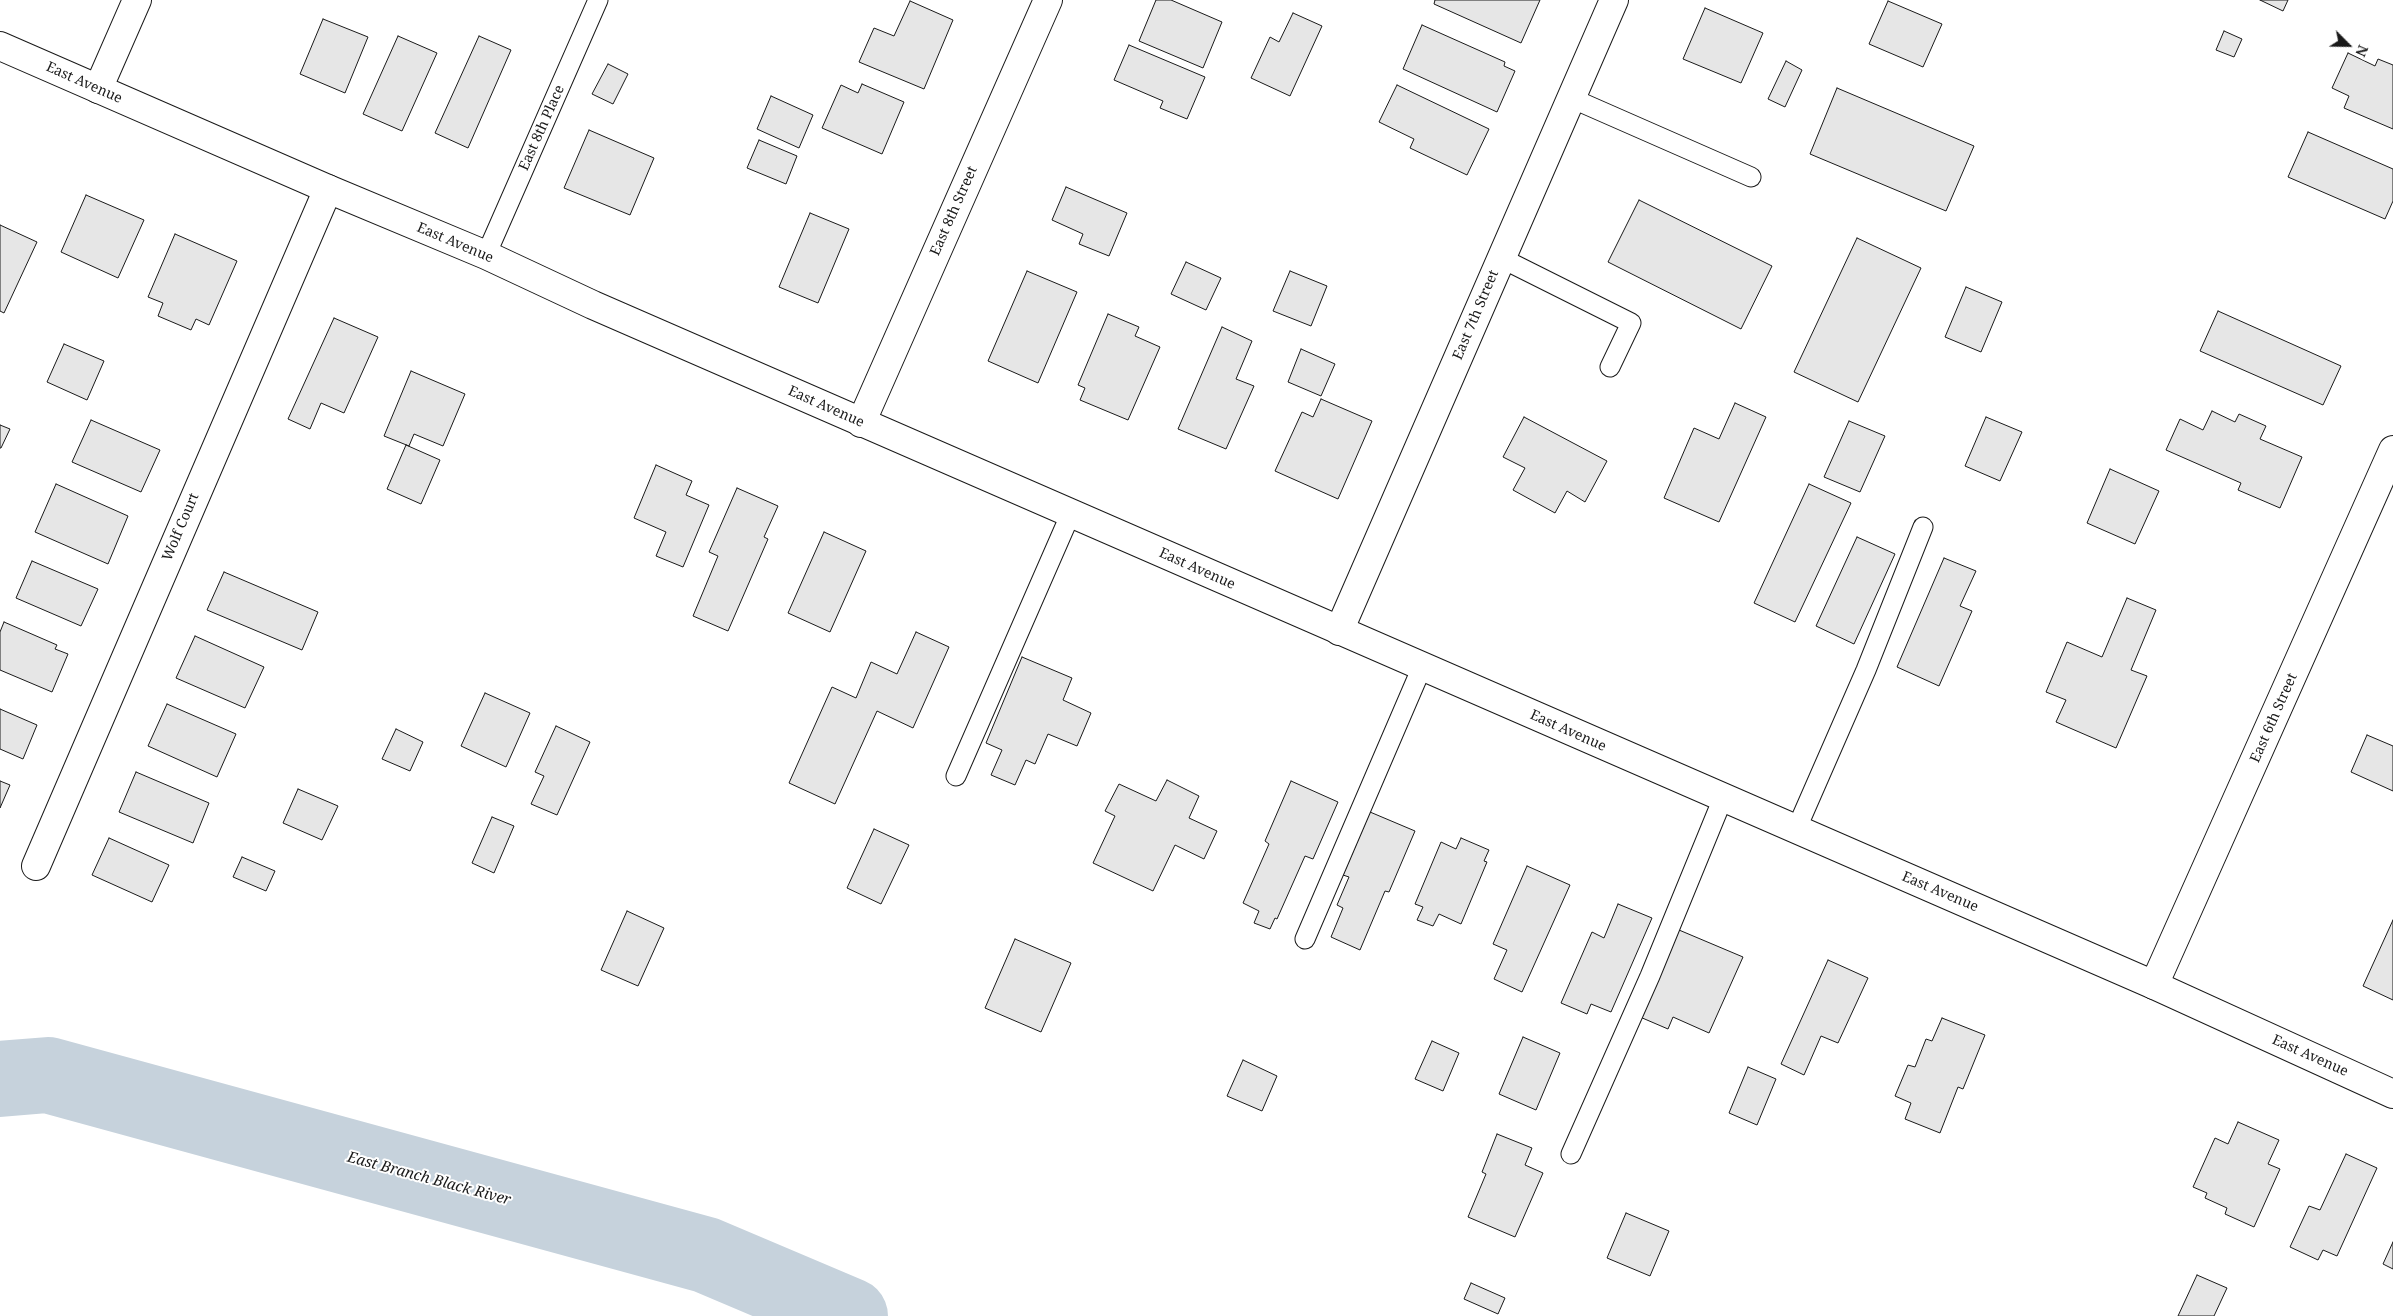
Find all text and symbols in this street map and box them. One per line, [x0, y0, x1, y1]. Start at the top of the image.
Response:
north arrow [2323, 20, 2373, 70]
text: N [2351, 42, 2373, 60]
street label: East Avenue [43, 59, 125, 107]
street label: East 8th Place [516, 83, 568, 173]
street label: East 8th Street [927, 164, 981, 258]
street label: East Avenue [414, 219, 496, 267]
street label: East 7th Street [1450, 268, 1502, 362]
street label: East Avenue [785, 383, 867, 431]
street label: Wolf Court [159, 491, 203, 563]
street label: East Avenue [1156, 545, 1238, 593]
street label: East 6th Street [2247, 671, 2301, 765]
street label: East Avenue [1527, 707, 1609, 755]
street label: East Avenue [1899, 868, 1981, 916]
street label: East Avenue [2269, 1032, 2351, 1080]
water label: East Branch Black River [345, 1148, 513, 1210]

